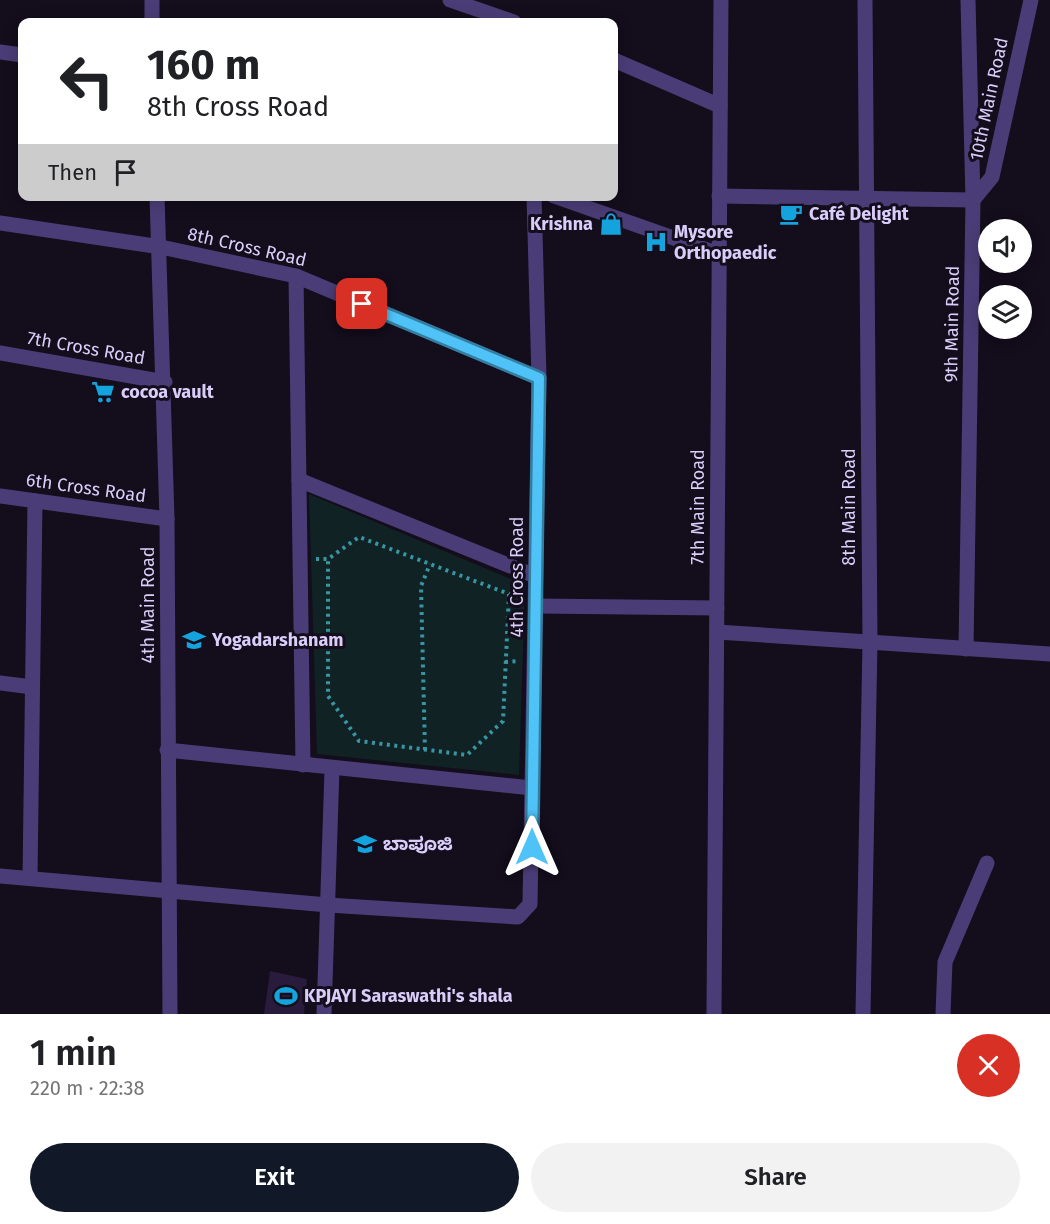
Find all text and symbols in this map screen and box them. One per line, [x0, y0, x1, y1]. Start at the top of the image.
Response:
street label: 10th Main Road [965, 35, 1013, 163]
text: 160 m [147, 40, 260, 90]
icon: left [48, 42, 126, 120]
text: 8th Cross Road [147, 91, 329, 123]
icon: arrive [109, 156, 142, 189]
text: Then [48, 159, 97, 186]
cafe icon: Café Delight [778, 201, 804, 227]
place label: Café Delight [809, 203, 910, 225]
shop icon: Krishna [598, 211, 624, 237]
place label: Krishna [530, 213, 593, 235]
map controls [978, 219, 1032, 339]
button: sound [978, 219, 1032, 273]
place label: Mysore Orthopaedic [674, 221, 777, 264]
street label: 8th Cross Road [185, 223, 309, 271]
hospital icon: Mysore Orthopaedic [643, 229, 669, 255]
street label: 9th Main Road [940, 265, 964, 383]
pin [336, 278, 387, 329]
button: layers [978, 285, 1032, 339]
icon: arrive [345, 287, 378, 320]
street label: 7th Cross Road [25, 327, 147, 369]
supermarket icon: cocoa vault [90, 379, 116, 405]
place label: cocoa vault [121, 381, 215, 403]
street label: 8th Main Road [838, 448, 860, 566]
street label: 7th Main Road [687, 449, 709, 565]
street label: 6th Cross Road [25, 469, 147, 507]
street label: 4th Cross Road [506, 516, 528, 638]
street label: 4th Main Road [137, 546, 159, 664]
school or university icon: Yogadarshanam [181, 627, 207, 653]
place label: Yogadarshanam [211, 629, 343, 651]
position arrow [500, 815, 564, 879]
school or university icon: ಬಾಪೂಜಿ [352, 831, 378, 857]
place label: ಬಾಪೂಜಿ [383, 833, 453, 855]
sports icon: KPJAYI Saraswathi's shala [273, 983, 299, 1009]
place label: KPJAYI Saraswathi's shala [304, 985, 513, 1007]
text: 1 min [30, 1031, 117, 1075]
button: close [957, 1034, 1020, 1097]
text: 220 m · 22:38 [30, 1076, 145, 1100]
button: Exit [30, 1143, 519, 1212]
button: Share [531, 1143, 1020, 1212]

